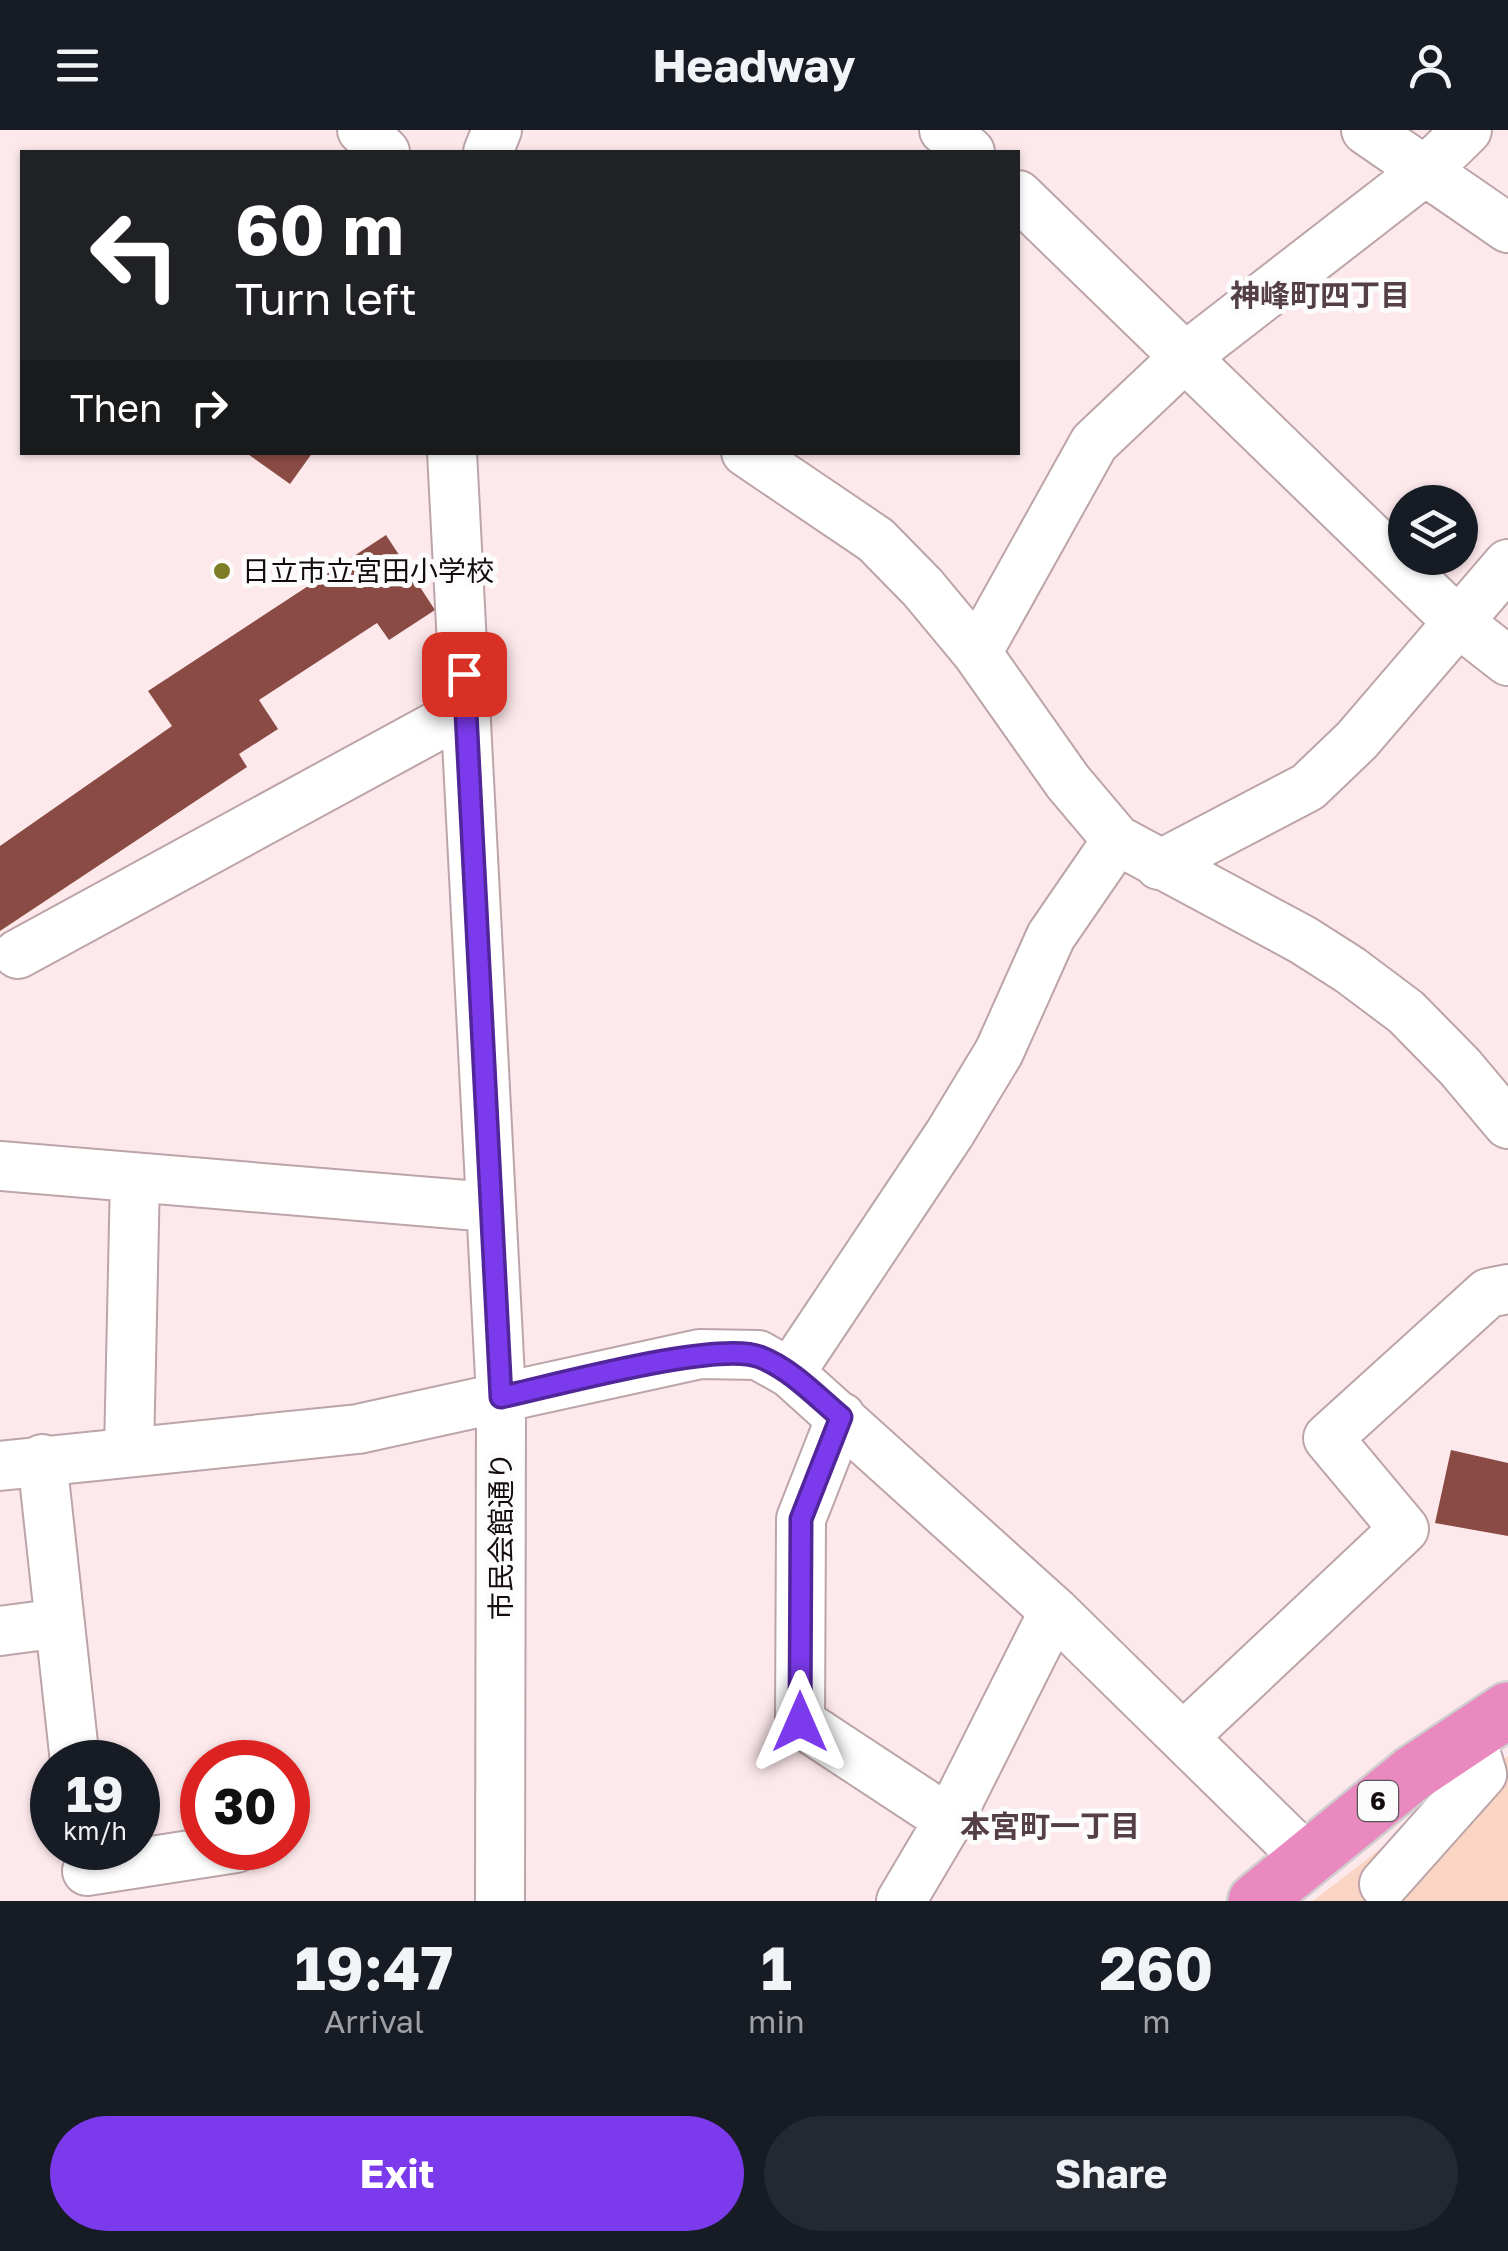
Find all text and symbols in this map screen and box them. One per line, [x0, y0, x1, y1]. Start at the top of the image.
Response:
icon: menu [50, 38, 105, 93]
text: Headway [652, 38, 856, 92]
icon: person [1403, 38, 1458, 93]
text: 60 m [235, 186, 404, 270]
icon: left [70, 190, 200, 320]
text: Turn left [235, 271, 417, 325]
district label: 神峰町四丁目 [1230, 277, 1410, 313]
icon: right [182, 380, 237, 435]
text: Then [70, 385, 162, 430]
map controls [1388, 485, 1478, 575]
button: layers [1388, 485, 1478, 575]
place label: 日立市立宮田小学校 [242, 554, 494, 587]
marker: 日立市立宮田小学校 [211, 560, 233, 582]
pin [422, 632, 507, 717]
icon: arrive [437, 647, 492, 702]
street label: 市民会館通り [484, 1452, 517, 1620]
position arrow [748, 1670, 852, 1774]
speed limit sign: 30 [180, 1740, 310, 1870]
text: 19 [66, 1763, 124, 1823]
road number: 6 [1358, 1781, 1398, 1821]
district label: 本宮町一丁目 [960, 1808, 1140, 1844]
text: km/h [63, 1815, 127, 1846]
text: 19:47 [295, 1931, 453, 2003]
text: 1 [761, 1931, 792, 2003]
text: 260 [1099, 1931, 1213, 2003]
text: Arrival [324, 2002, 424, 2040]
text: min [748, 2002, 805, 2040]
text: m [1142, 2002, 1170, 2040]
button: Exit [50, 2116, 744, 2231]
button: Share [764, 2116, 1458, 2231]

